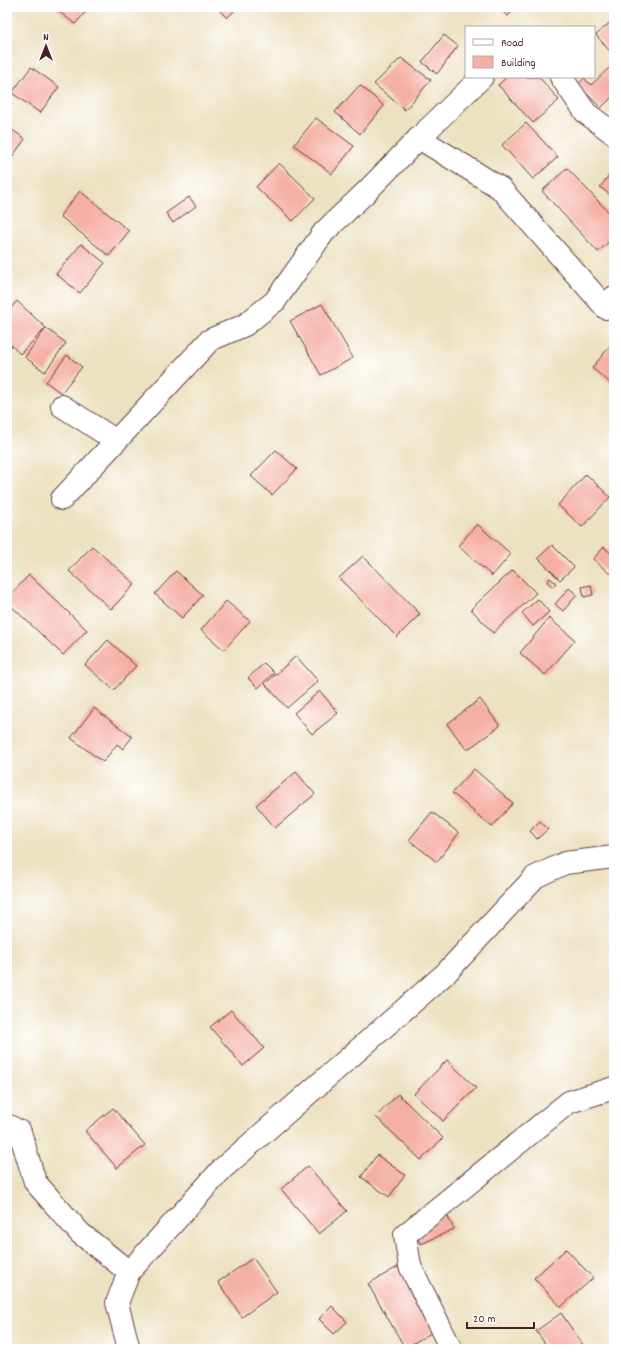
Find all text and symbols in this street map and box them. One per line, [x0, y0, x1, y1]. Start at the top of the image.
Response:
north arrow [26, 26, 66, 66]
legend [465, 26, 595, 78]
text: N [43, 30, 49, 46]
text: Road [501, 35, 523, 52]
text: Building [501, 55, 536, 72]
scale bar [467, 1304, 534, 1330]
text: 20 m [473, 1311, 496, 1328]

